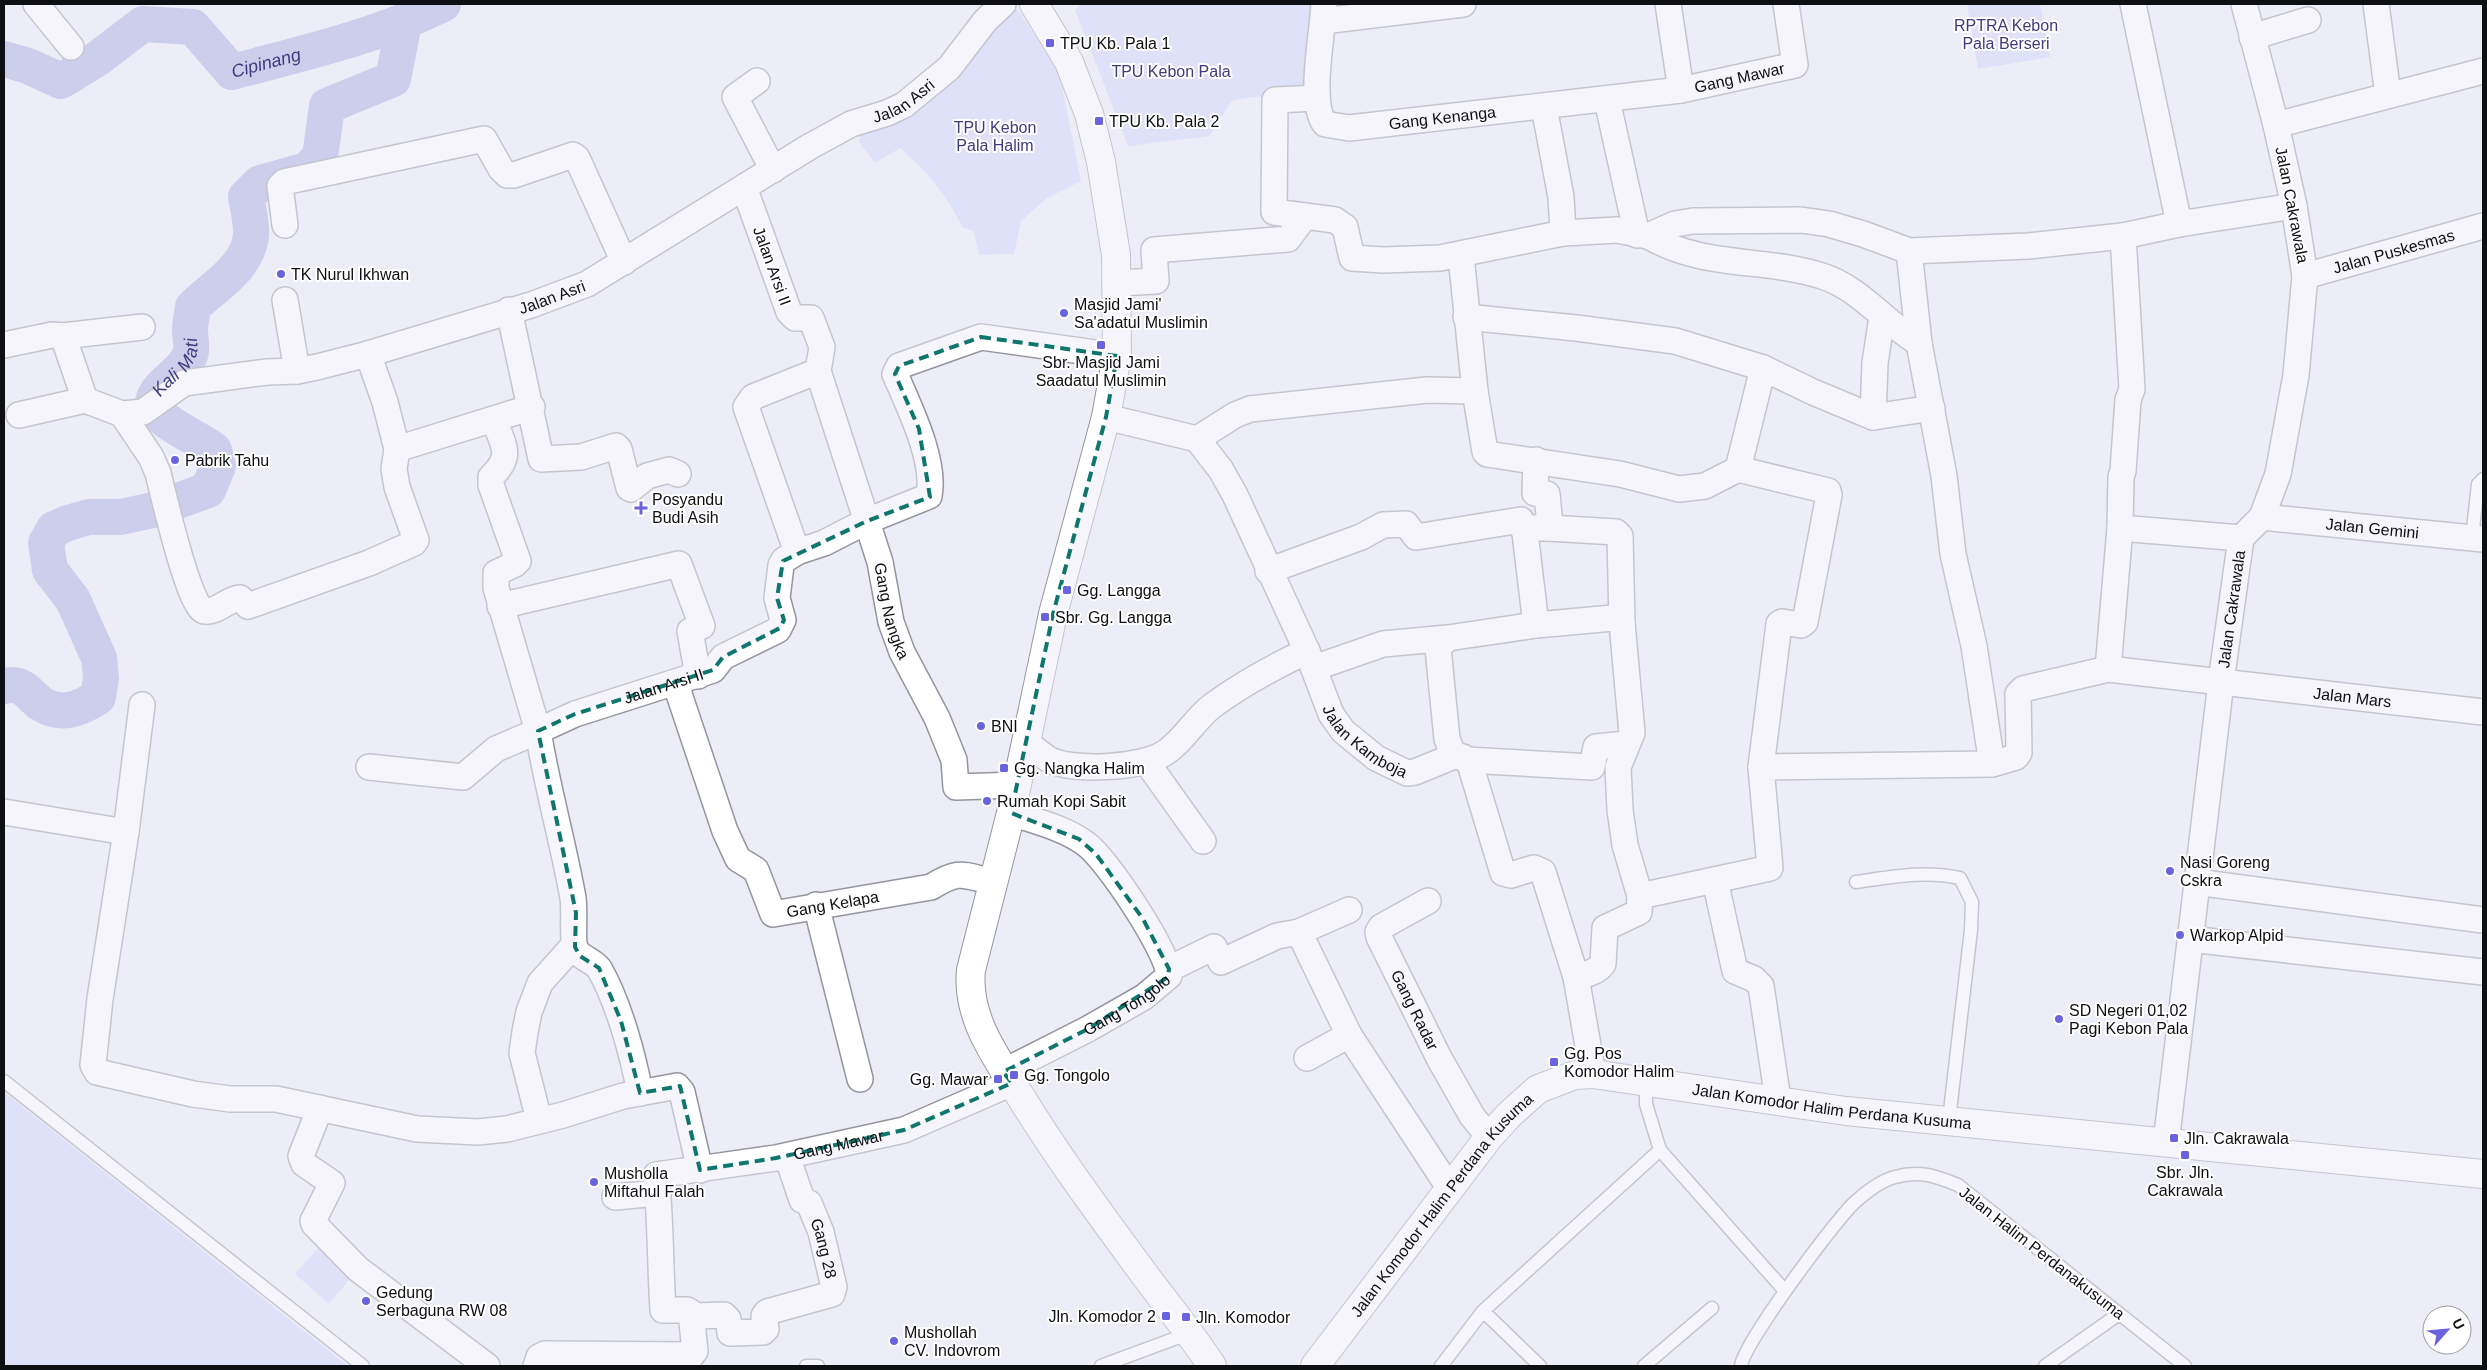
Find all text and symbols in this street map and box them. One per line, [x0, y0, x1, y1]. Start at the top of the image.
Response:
park label: RPTRA Kebon Pala Berseri [1954, 17, 2058, 52]
place label: TPU Kb. Pala 1 [1060, 35, 1170, 52]
marker: TPU Kb. Pala 1 [1044, 37, 1056, 49]
water label: Cipinang [229, 44, 303, 82]
street label: Gang Mawar [1693, 59, 1787, 95]
park label: TPU Kebon Pala [1111, 63, 1231, 80]
street label: Jalan Asri [871, 76, 937, 125]
street label: Gang Kenanga [1388, 103, 1497, 132]
place label: TPU Kb. Pala 2 [1109, 113, 1219, 130]
marker: TPU Kb. Pala 2 [1093, 115, 1105, 127]
park label: TPU Kebon Pala Halim [954, 119, 1036, 154]
street label: Jalan Cakrawala [2272, 145, 2312, 265]
street label: Jalan Arsi II [750, 224, 794, 308]
street label: Jalan Puskesmas [2331, 226, 2456, 276]
place label: TK Nurul Ikhwan [291, 266, 409, 283]
marker: TK Nurul Ikhwan [275, 268, 287, 280]
street label: Jalan Asri [517, 277, 587, 317]
place label: Masjid Jami' Sa'adatul Muslimin [1074, 296, 1208, 331]
marker: Masjid Jami' Sa'adatul Muslimin [1058, 307, 1070, 319]
water label: Kali Mati [148, 336, 202, 400]
marker: Sbr. Masjid Jami Saadatul Muslimin [1095, 339, 1107, 351]
place label: Sbr. Masjid Jami Saadatul Muslimin [1036, 354, 1166, 389]
place label: Pabrik Tahu [185, 452, 269, 469]
marker: Pabrik Tahu [169, 454, 181, 466]
place label: Posyandu Budi Asih [652, 491, 723, 526]
marker: Posyandu Budi Asih [634, 501, 648, 515]
street label: Jalan Gemini [2325, 515, 2420, 541]
street label: Jalan Cakrawala [2215, 549, 2248, 669]
street label: Gang Nangka [872, 561, 913, 662]
place label: Gg. Langga [1077, 582, 1161, 599]
marker: Gg. Langga [1061, 584, 1073, 596]
place label: Sbr. Gg. Langga [1055, 609, 1172, 626]
marker: Sbr. Gg. Langga [1039, 611, 1051, 623]
street label: Jalan Arsi II [622, 665, 706, 706]
street label: Jalan Mars [2313, 684, 2392, 710]
street label: Jalan Kamboja [1320, 703, 1410, 780]
place label: BNI [991, 718, 1018, 735]
marker: BNI [975, 720, 987, 732]
place label: Gg. Nangka Halim [1014, 760, 1145, 777]
marker: Gg. Nangka Halim [998, 762, 1010, 774]
place label: Rumah Kopi Sabit [997, 793, 1127, 810]
marker: Rumah Kopi Sabit [981, 795, 993, 807]
place label: Nasi Goreng Cskra [2180, 854, 2270, 889]
marker: Nasi Goreng Cskra [2164, 865, 2176, 877]
street label: Gang Kelapa [785, 888, 880, 920]
place label: Warkop Alpid [2190, 927, 2284, 944]
marker: Warkop Alpid [2174, 929, 2186, 941]
street label: Gang Radar [1388, 967, 1442, 1053]
street label: Gang Tongolo [1080, 971, 1173, 1038]
place label: SD Negeri 01,02 Pagi Kebon Pala [2069, 1002, 2188, 1037]
marker: SD Negeri 01,02 Pagi Kebon Pala [2053, 1013, 2065, 1025]
place label: Gg. Pos Komodor Halim [1564, 1045, 1674, 1080]
marker: Gg. Pos Komodor Halim [1548, 1056, 1560, 1068]
place label: Gg. Tongolo [1024, 1067, 1110, 1084]
marker: Gg. Tongolo [1008, 1069, 1020, 1081]
place label: Gg. Mawar [910, 1071, 989, 1088]
marker: Gg. Mawar [992, 1073, 1004, 1085]
street label: Jalan Komodor Halim Perdana Kusuma [1691, 1080, 1972, 1132]
street label: Jalan Komodor Halim Perdana Kusuma [1347, 1090, 1536, 1320]
street label: Gang Mawar [792, 1126, 886, 1162]
place label: Jln. Cakrawala [2184, 1130, 2289, 1147]
marker: Jln. Cakrawala [2168, 1132, 2180, 1144]
marker: Sbr. Jln. Cakrawala [2179, 1149, 2191, 1161]
place label: Sbr. Jln. Cakrawala [2147, 1164, 2223, 1199]
place label: Musholla Miftahul Falah [604, 1165, 705, 1200]
marker: Musholla Miftahul Falah [588, 1176, 600, 1188]
street label: Jalan Halim Perdanakusuma [1956, 1183, 2128, 1323]
street label: Gang 28 [808, 1216, 840, 1280]
place label: Gedung Serbaguna RW 08 [376, 1284, 507, 1319]
marker: Gedung Serbaguna RW 08 [360, 1295, 372, 1307]
north arrow [2422, 1305, 2472, 1355]
place label: Jln. Komodor 2 [1048, 1308, 1156, 1325]
place label: Jln. Komodor [1196, 1309, 1291, 1326]
marker: Jln. Komodor 2 [1160, 1310, 1172, 1322]
marker: Jln. Komodor [1180, 1311, 1192, 1323]
text: U [2449, 1316, 2468, 1332]
place label: Mushollah CV. Indovrom [904, 1324, 1000, 1359]
marker: Mushollah CV. Indovrom [888, 1335, 900, 1347]

